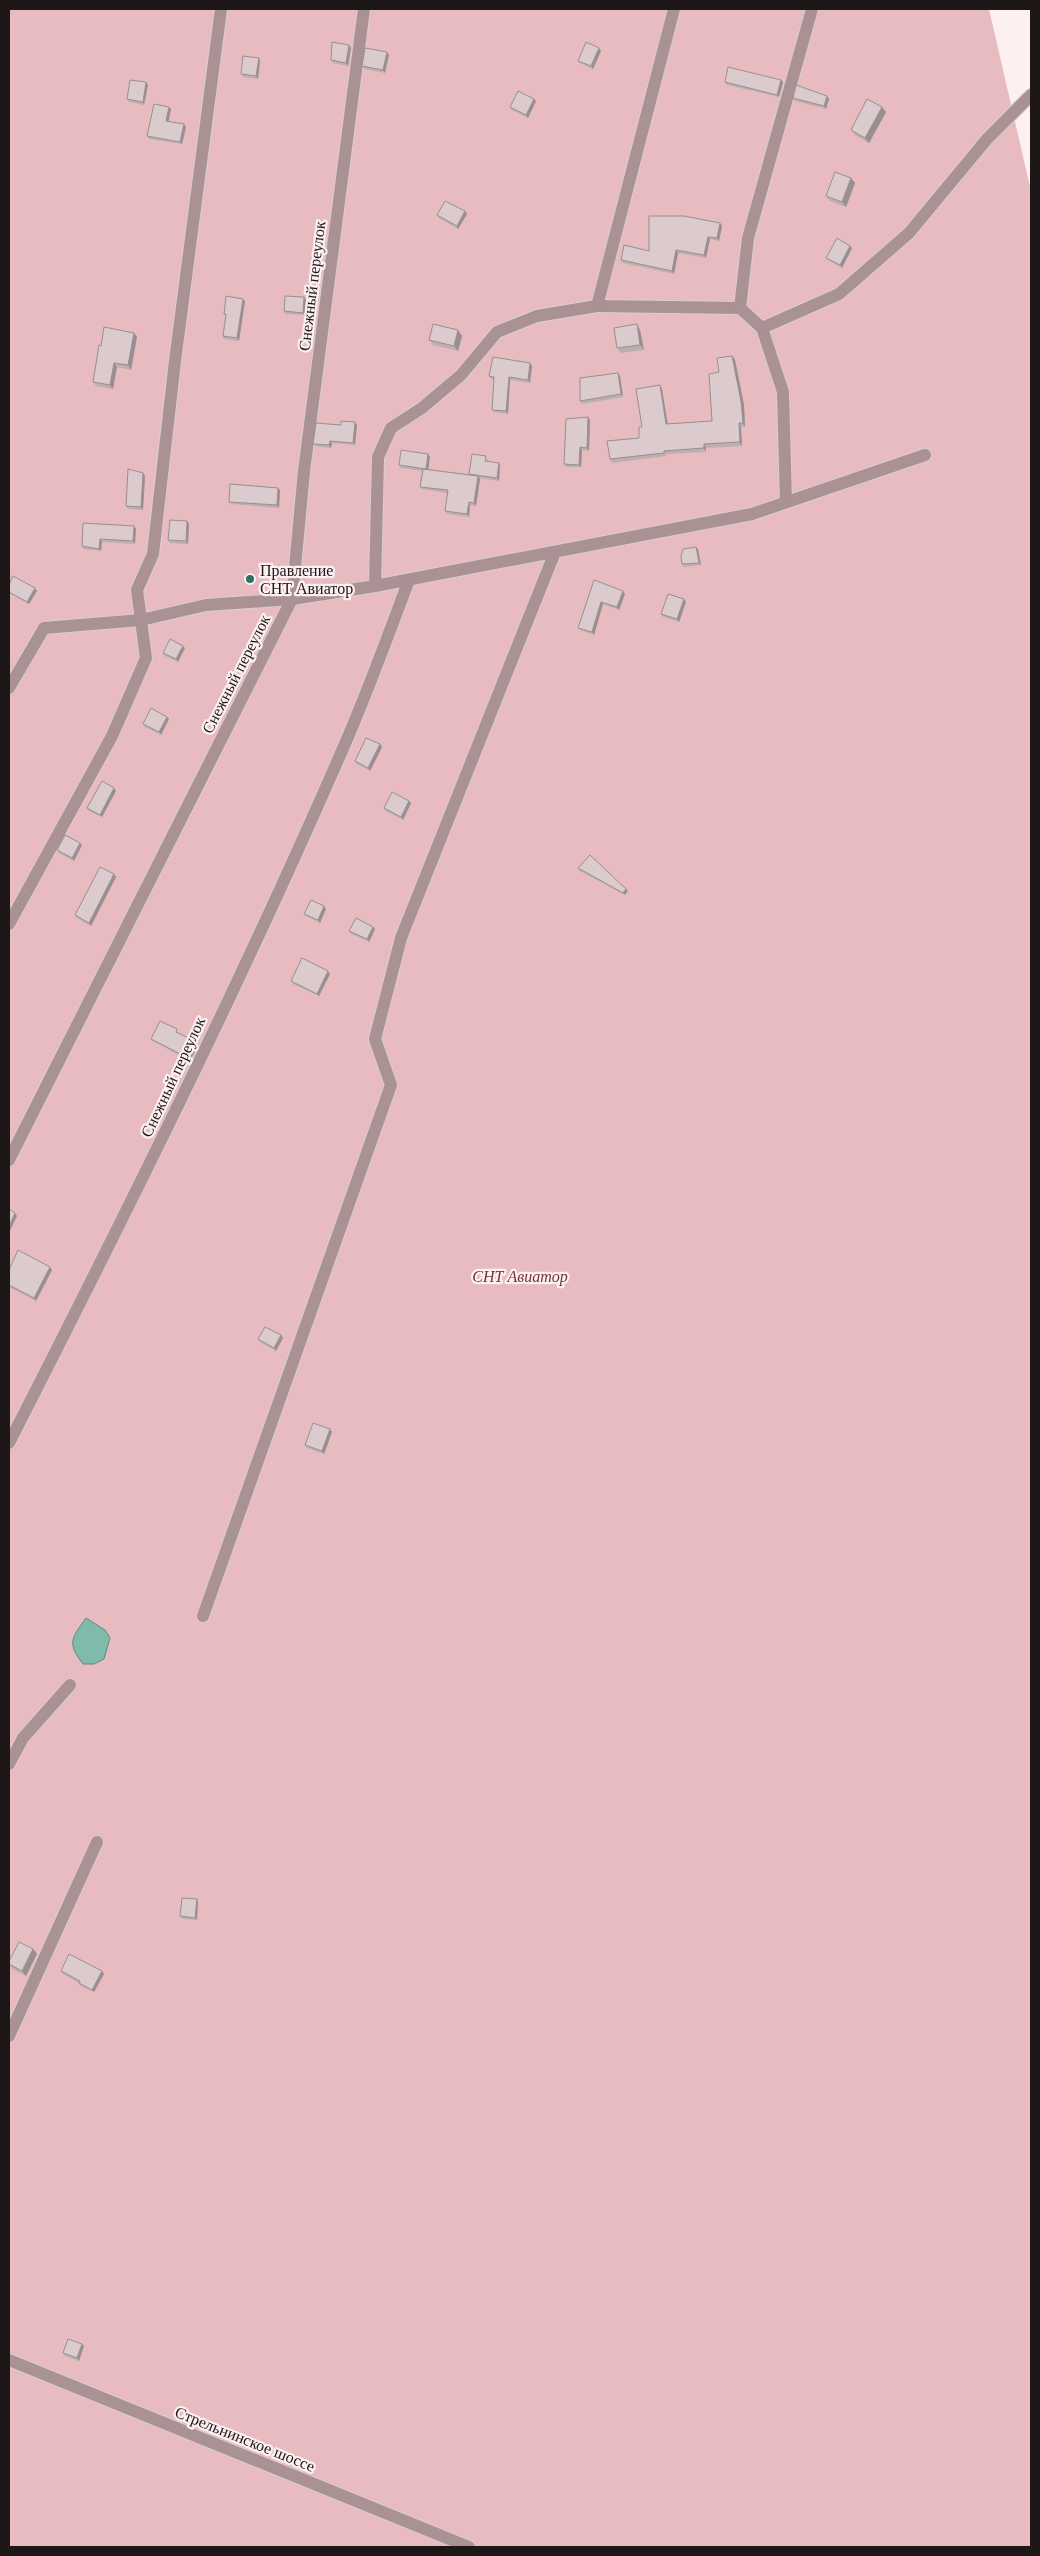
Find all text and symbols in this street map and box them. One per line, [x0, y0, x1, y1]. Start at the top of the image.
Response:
street label: Снежный переулок [296, 220, 329, 352]
place label: Правление СНТ Авиатор [260, 562, 353, 598]
marker: Правление СНТ Авиатор [244, 573, 256, 585]
street label: Снежный переулок [199, 612, 274, 737]
street label: Снежный переулок [138, 1014, 209, 1140]
park label: СНТ Авиатор [472, 1268, 568, 1286]
street label: Стрельнинское шоссе [172, 2403, 317, 2476]

